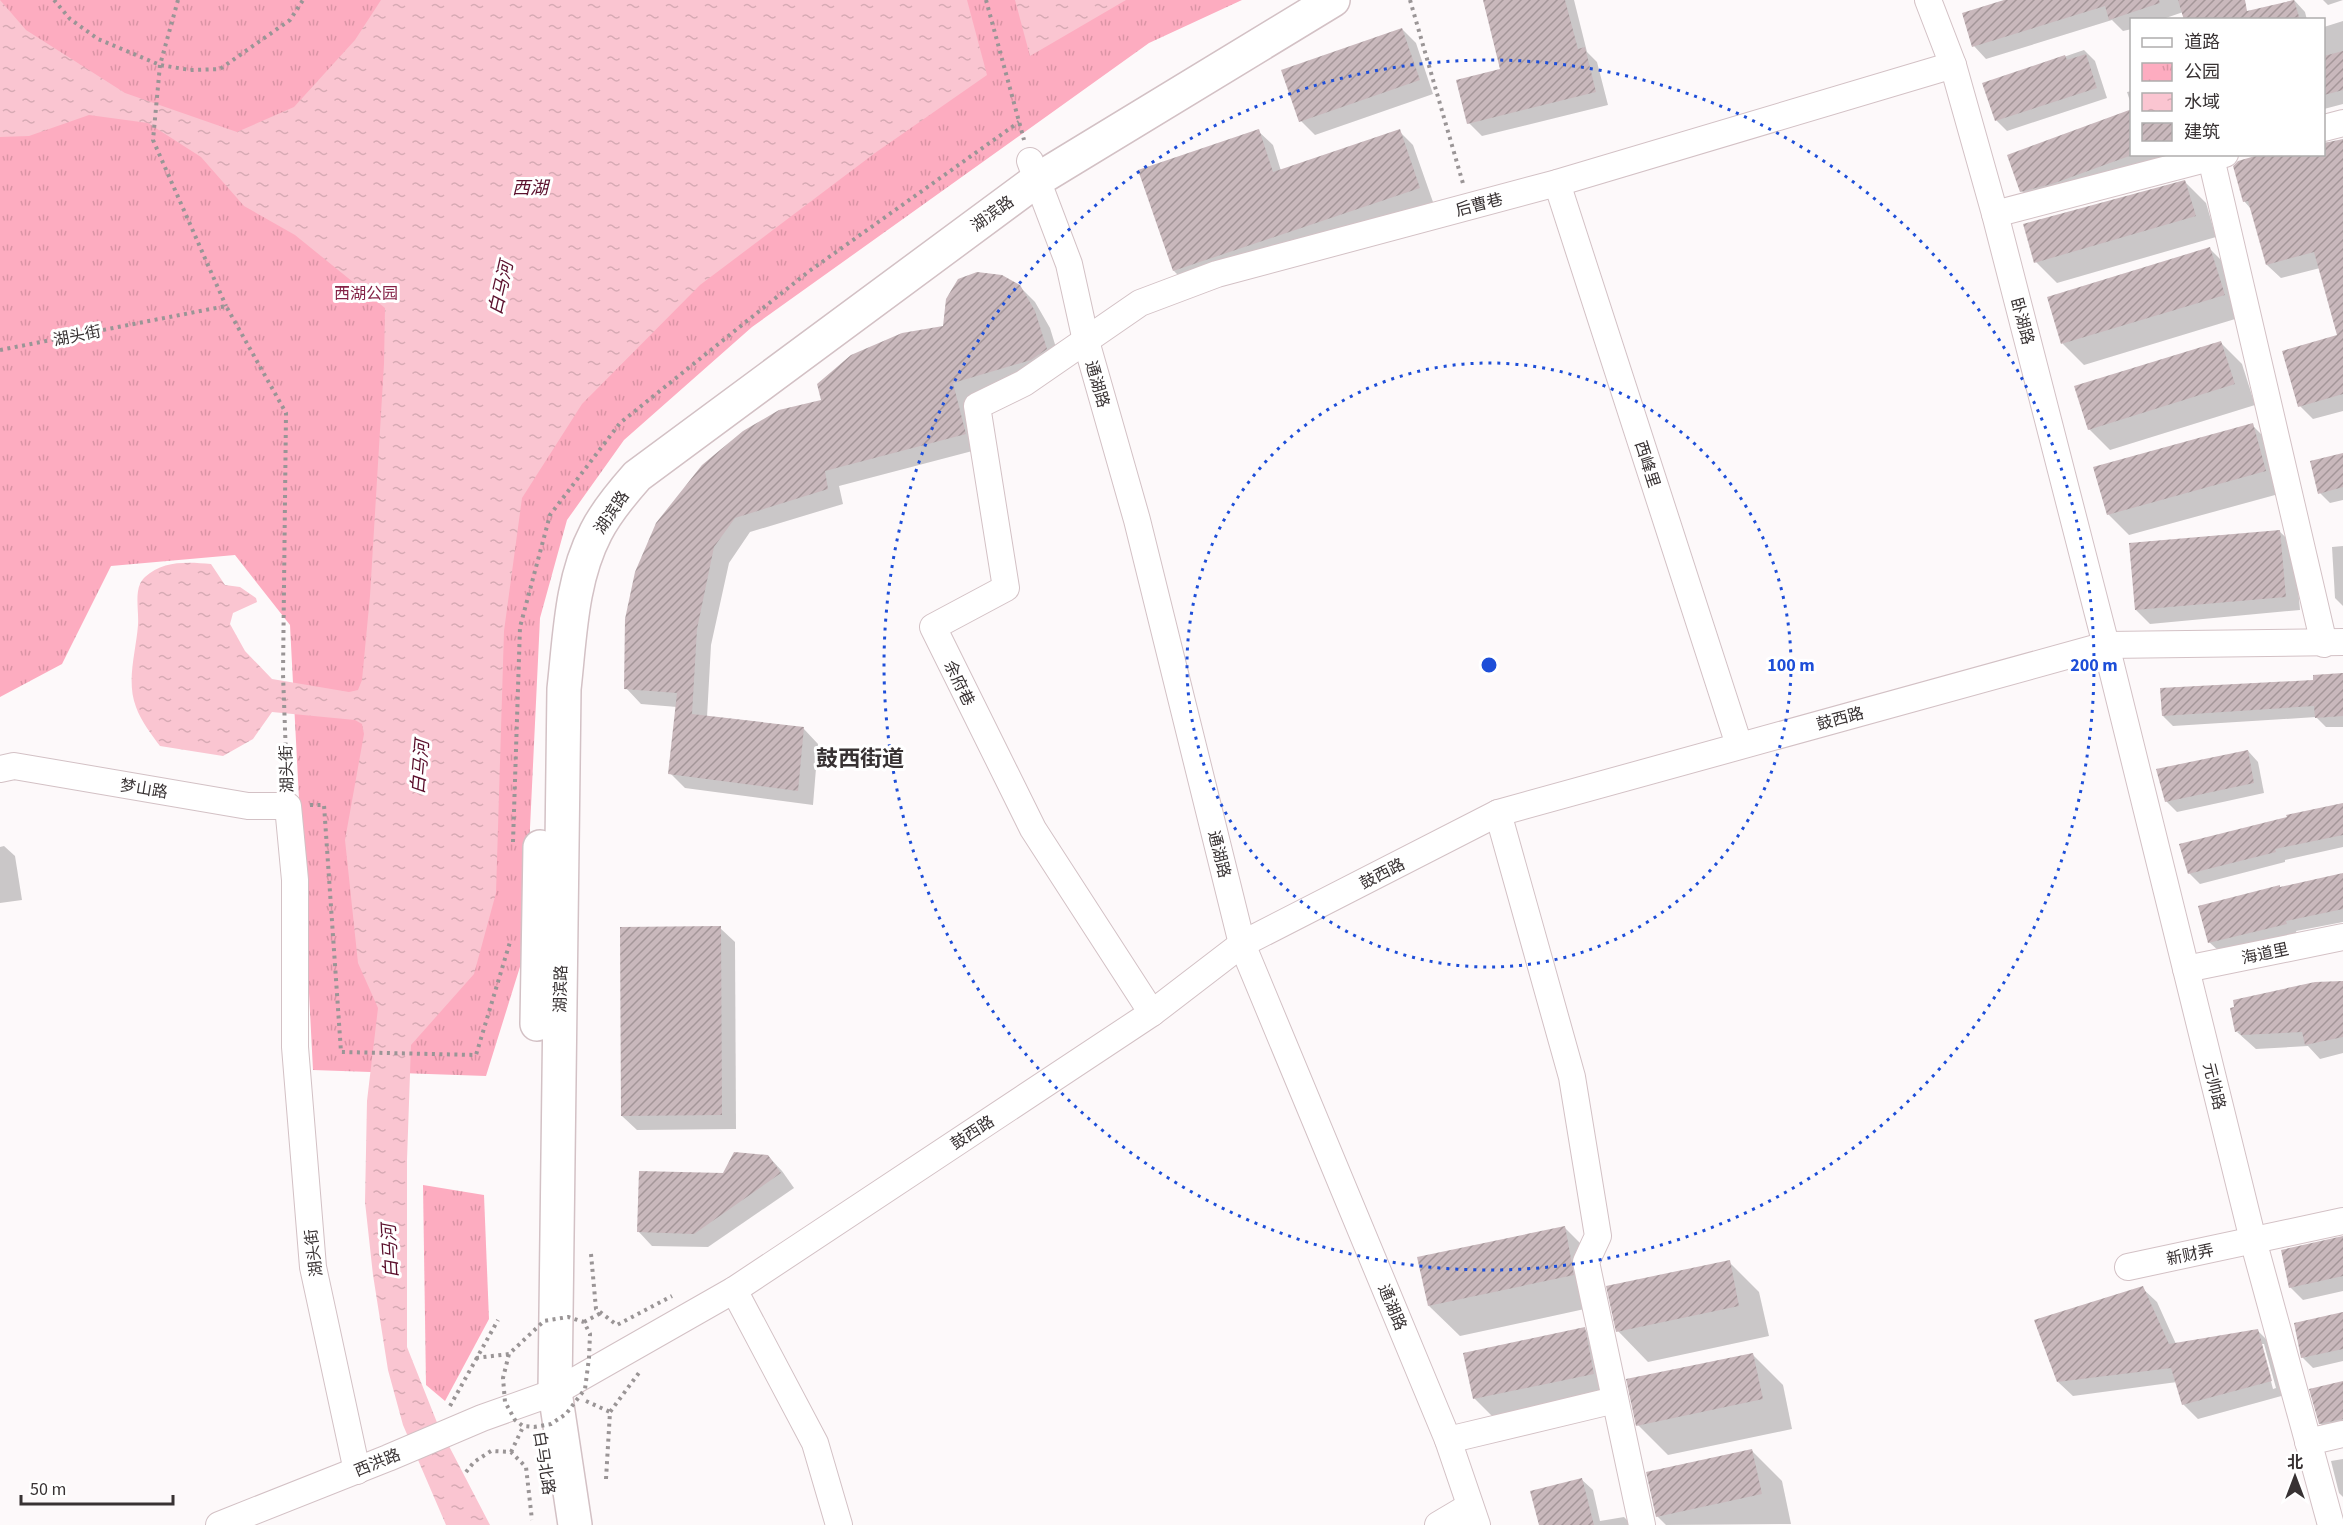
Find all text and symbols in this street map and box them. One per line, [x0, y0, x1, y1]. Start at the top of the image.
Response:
legend [2130, 18, 2325, 156]
text: 道路 [2184, 30, 2220, 55]
text: 公园 [2184, 60, 2220, 85]
text: 水域 [2184, 90, 2220, 115]
text: 建筑 [2184, 120, 2220, 145]
water label: 西湖 [512, 176, 551, 201]
street label: 后曹巷 [1453, 188, 1505, 222]
street label: 湖滨路 [967, 191, 1018, 237]
water label: 白马河 [483, 256, 520, 317]
park label: 西湖公园 [334, 283, 398, 305]
street label: 卧湖路 [2005, 295, 2039, 347]
street label: 湖头街 [52, 321, 103, 351]
street label: 通湖路 [1080, 358, 1114, 410]
street label: 西峰里 [1629, 438, 1665, 491]
street label: 湖滨路 [589, 487, 634, 539]
text: 100 m [1767, 653, 1815, 678]
text: 200 m [2070, 653, 2118, 678]
centre of rings [1479, 655, 1499, 675]
street label: 余府巷 [939, 657, 980, 710]
street label: 鼓西路 [1814, 702, 1866, 736]
water label: 白马河 [406, 736, 436, 795]
district label: 鼓西街道 [816, 743, 904, 775]
street label: 湖头街 [275, 745, 299, 793]
street label: 梦山路 [118, 774, 169, 804]
street label: 通湖路 [1203, 828, 1236, 880]
street label: 鼓西路 [1356, 853, 1409, 895]
street label: 海道里 [2239, 938, 2291, 970]
street label: 湖滨路 [550, 965, 572, 1013]
street label: 元帅路 [2198, 1060, 2231, 1112]
street label: 鼓西路 [946, 1111, 999, 1155]
water label: 白马河 [376, 1220, 404, 1279]
street label: 湖头街 [300, 1228, 328, 1278]
street label: 新财弄 [2164, 1239, 2216, 1271]
street label: 通湖路 [1373, 1281, 1412, 1334]
street label: 白马北路 [528, 1430, 560, 1496]
street label: 西洪路 [351, 1444, 404, 1482]
north arrow [2265, 1447, 2325, 1507]
text: 北 [2287, 1452, 2303, 1474]
scale bar [21, 1468, 172, 1506]
text: 50 m [30, 1477, 66, 1502]

